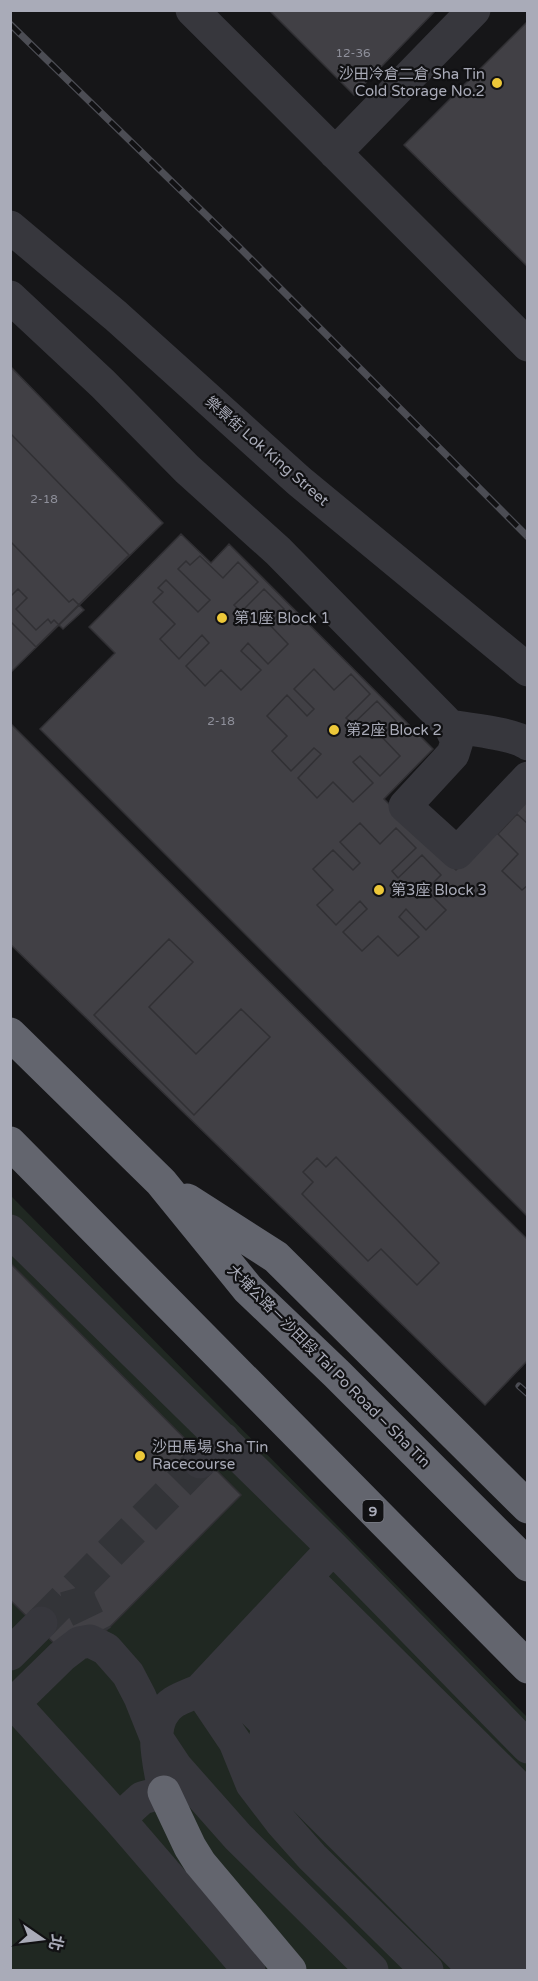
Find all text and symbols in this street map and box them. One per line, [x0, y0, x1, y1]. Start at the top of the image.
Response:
house number: 12-36 [335, 46, 371, 60]
place label: 沙田冷倉二倉 Sha Tin Cold Storage No.2 [339, 65, 485, 100]
marker: 沙田冷倉二倉 Sha Tin Cold Storage No.2 [490, 76, 504, 90]
street label: 樂景街 Lok King Street [202, 392, 333, 510]
house number: 2-18 [30, 492, 58, 506]
place label: 第1座 Block 1 [234, 609, 330, 627]
marker: 第1座 Block 1 [215, 611, 229, 625]
house number: 2-18 [207, 714, 235, 728]
place label: 第2座 Block 2 [346, 721, 442, 739]
marker: 第2座 Block 2 [327, 723, 341, 737]
place label: 第3座 Block 3 [391, 881, 487, 899]
marker: 第3座 Block 3 [372, 883, 386, 897]
street label: 大埔公路－沙田段 Tai Po Road – Sha Tin [224, 1261, 434, 1471]
place label: 沙田馬場 Sha Tin Racecourse [152, 1438, 268, 1473]
marker: 沙田馬場 Sha Tin Racecourse [133, 1449, 147, 1463]
road number: 9 [362, 1500, 384, 1522]
north arrow [12, 1909, 72, 1969]
text: 北 [44, 1932, 67, 1953]

